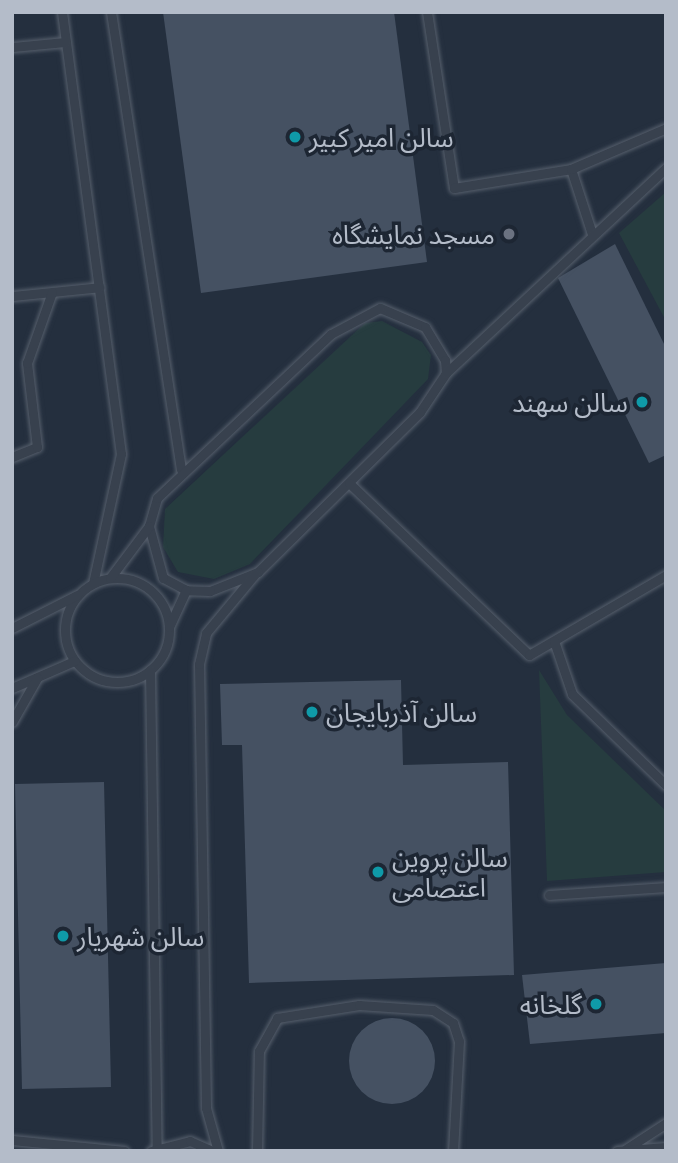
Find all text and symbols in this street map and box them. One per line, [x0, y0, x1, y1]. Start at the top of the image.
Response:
place label: سالن امیر کبیر [309, 121, 454, 153]
marker: سالن امیر کبیر [287, 129, 303, 145]
place label: مسجد نمایشگاه [332, 218, 495, 250]
marker: مسجد نمایشگاه [501, 226, 517, 242]
place label: سالن سهند [512, 386, 628, 418]
marker: سالن سهند [634, 394, 650, 410]
place label: سالن آذربایجان [326, 696, 477, 728]
marker: سالن آذربایجان [304, 704, 320, 720]
place label: سالن پروین اعتصامی [392, 841, 508, 903]
marker: سالن پروین اعتصامی [370, 864, 386, 880]
place label: سالن شهریار [77, 920, 204, 952]
marker: سالن شهریار [55, 928, 71, 944]
place label: گلخانه [520, 988, 582, 1020]
marker: گلخانه [588, 996, 604, 1012]

